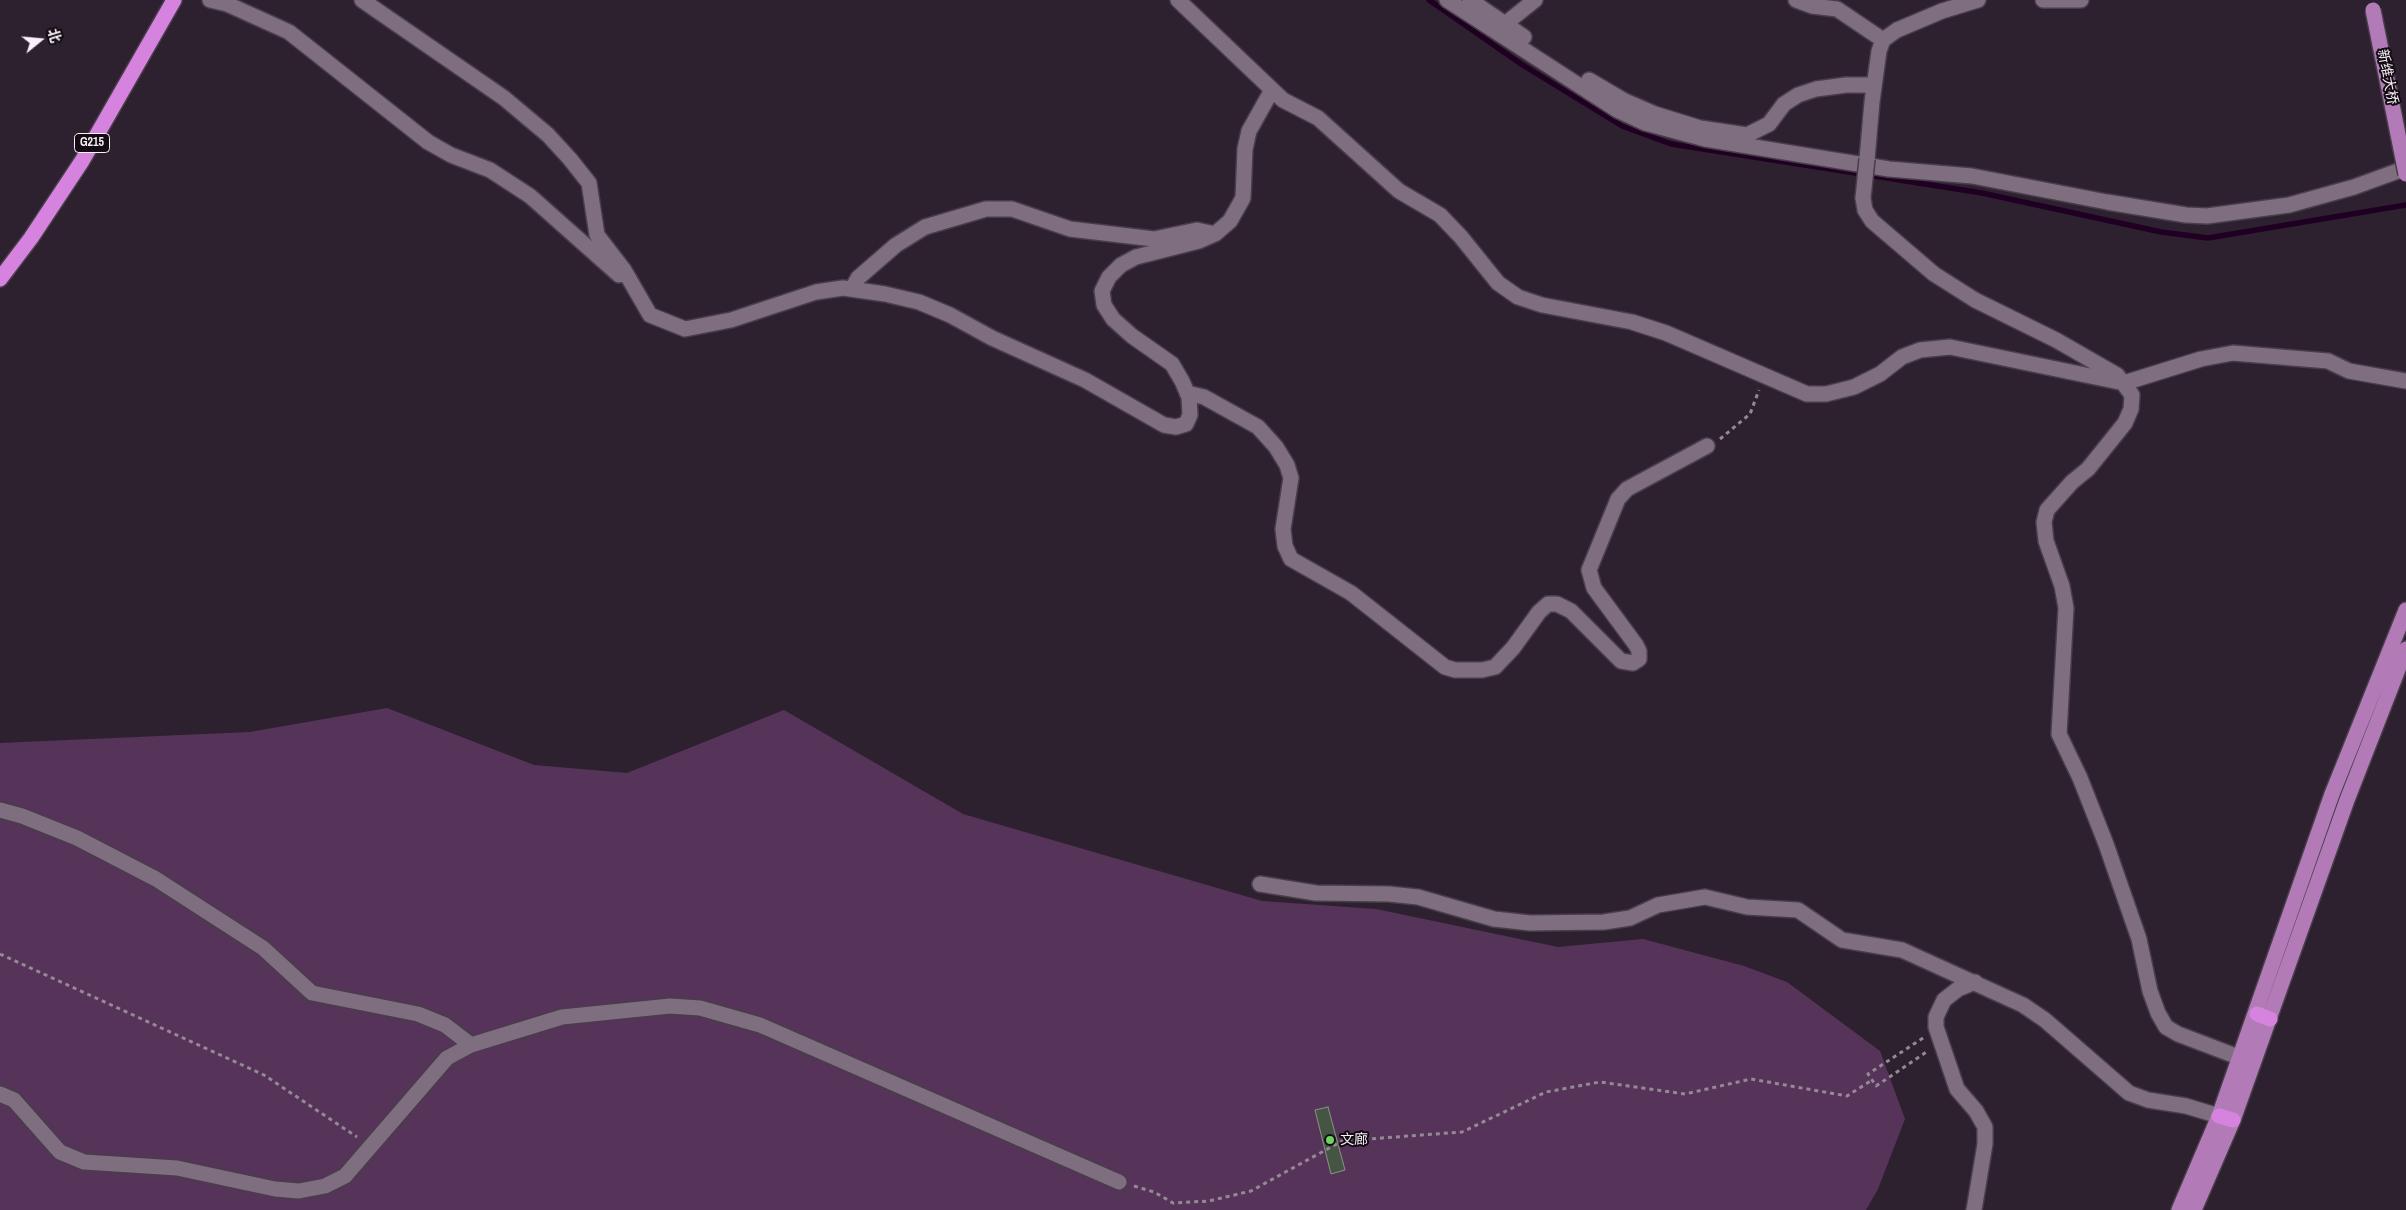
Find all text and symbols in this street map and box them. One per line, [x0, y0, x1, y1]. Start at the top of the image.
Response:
north arrow [15, 15, 65, 65]
text: 北 [44, 26, 65, 45]
street label: 新维大桥 [2373, 48, 2401, 106]
road number: G215 [74, 134, 110, 152]
place label: 文廊 [1340, 1132, 1368, 1148]
marker: 文廊 [1324, 1134, 1336, 1146]

